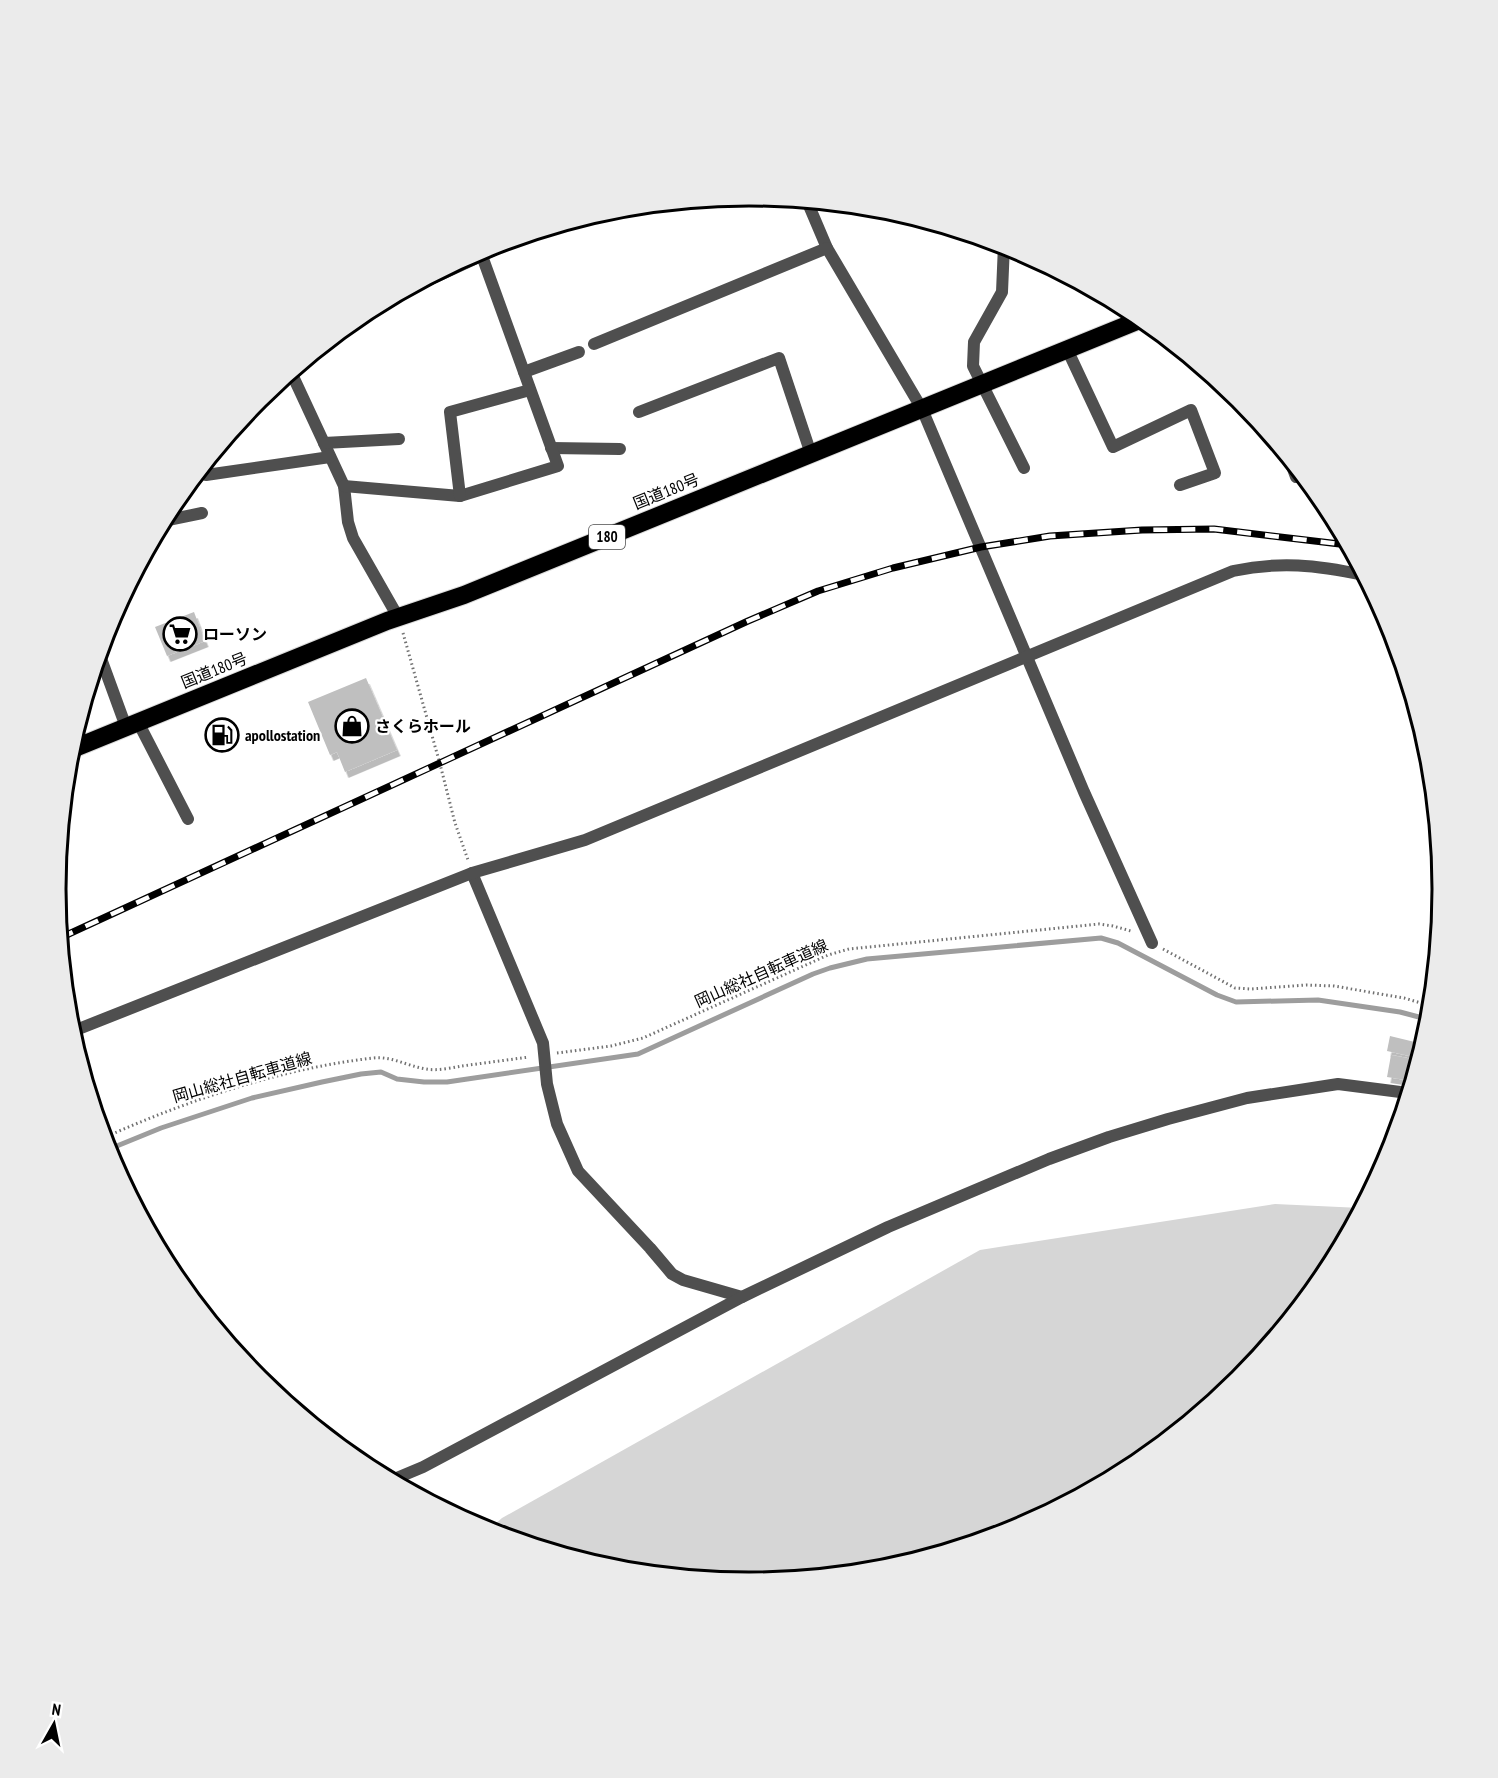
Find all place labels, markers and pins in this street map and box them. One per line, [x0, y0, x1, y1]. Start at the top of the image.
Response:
supermarket icon: ローソン [162, 616, 198, 652]
place label: ローソン [203, 624, 267, 644]
shop icon: さくらホール [334, 708, 370, 744]
place label: さくらホール [375, 716, 471, 736]
fuel station icon: apollostation [204, 717, 240, 753]
place label: apollostation [245, 725, 320, 745]

